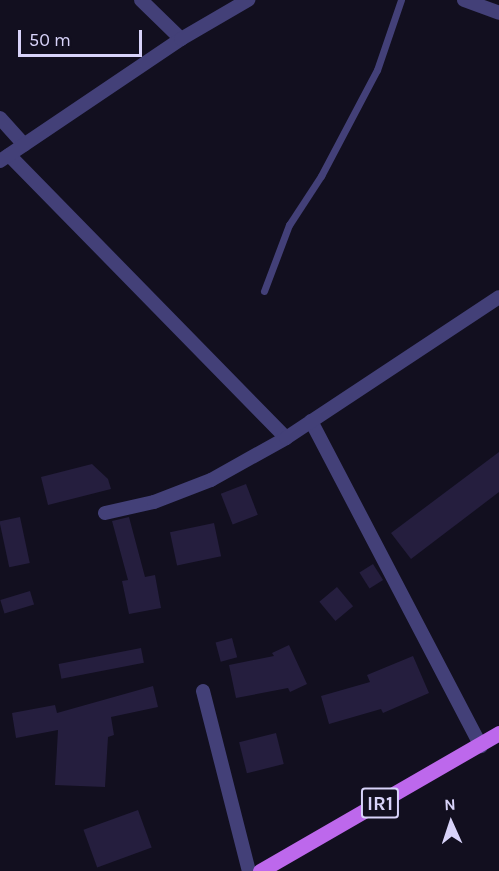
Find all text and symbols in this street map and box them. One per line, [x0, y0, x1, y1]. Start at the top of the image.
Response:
scale bar [21, 18, 146, 56]
text: 50 m [29, 29, 71, 51]
road number: IR1 [360, 786, 400, 820]
north arrow [421, 793, 481, 853]
text: N [444, 795, 456, 814]

